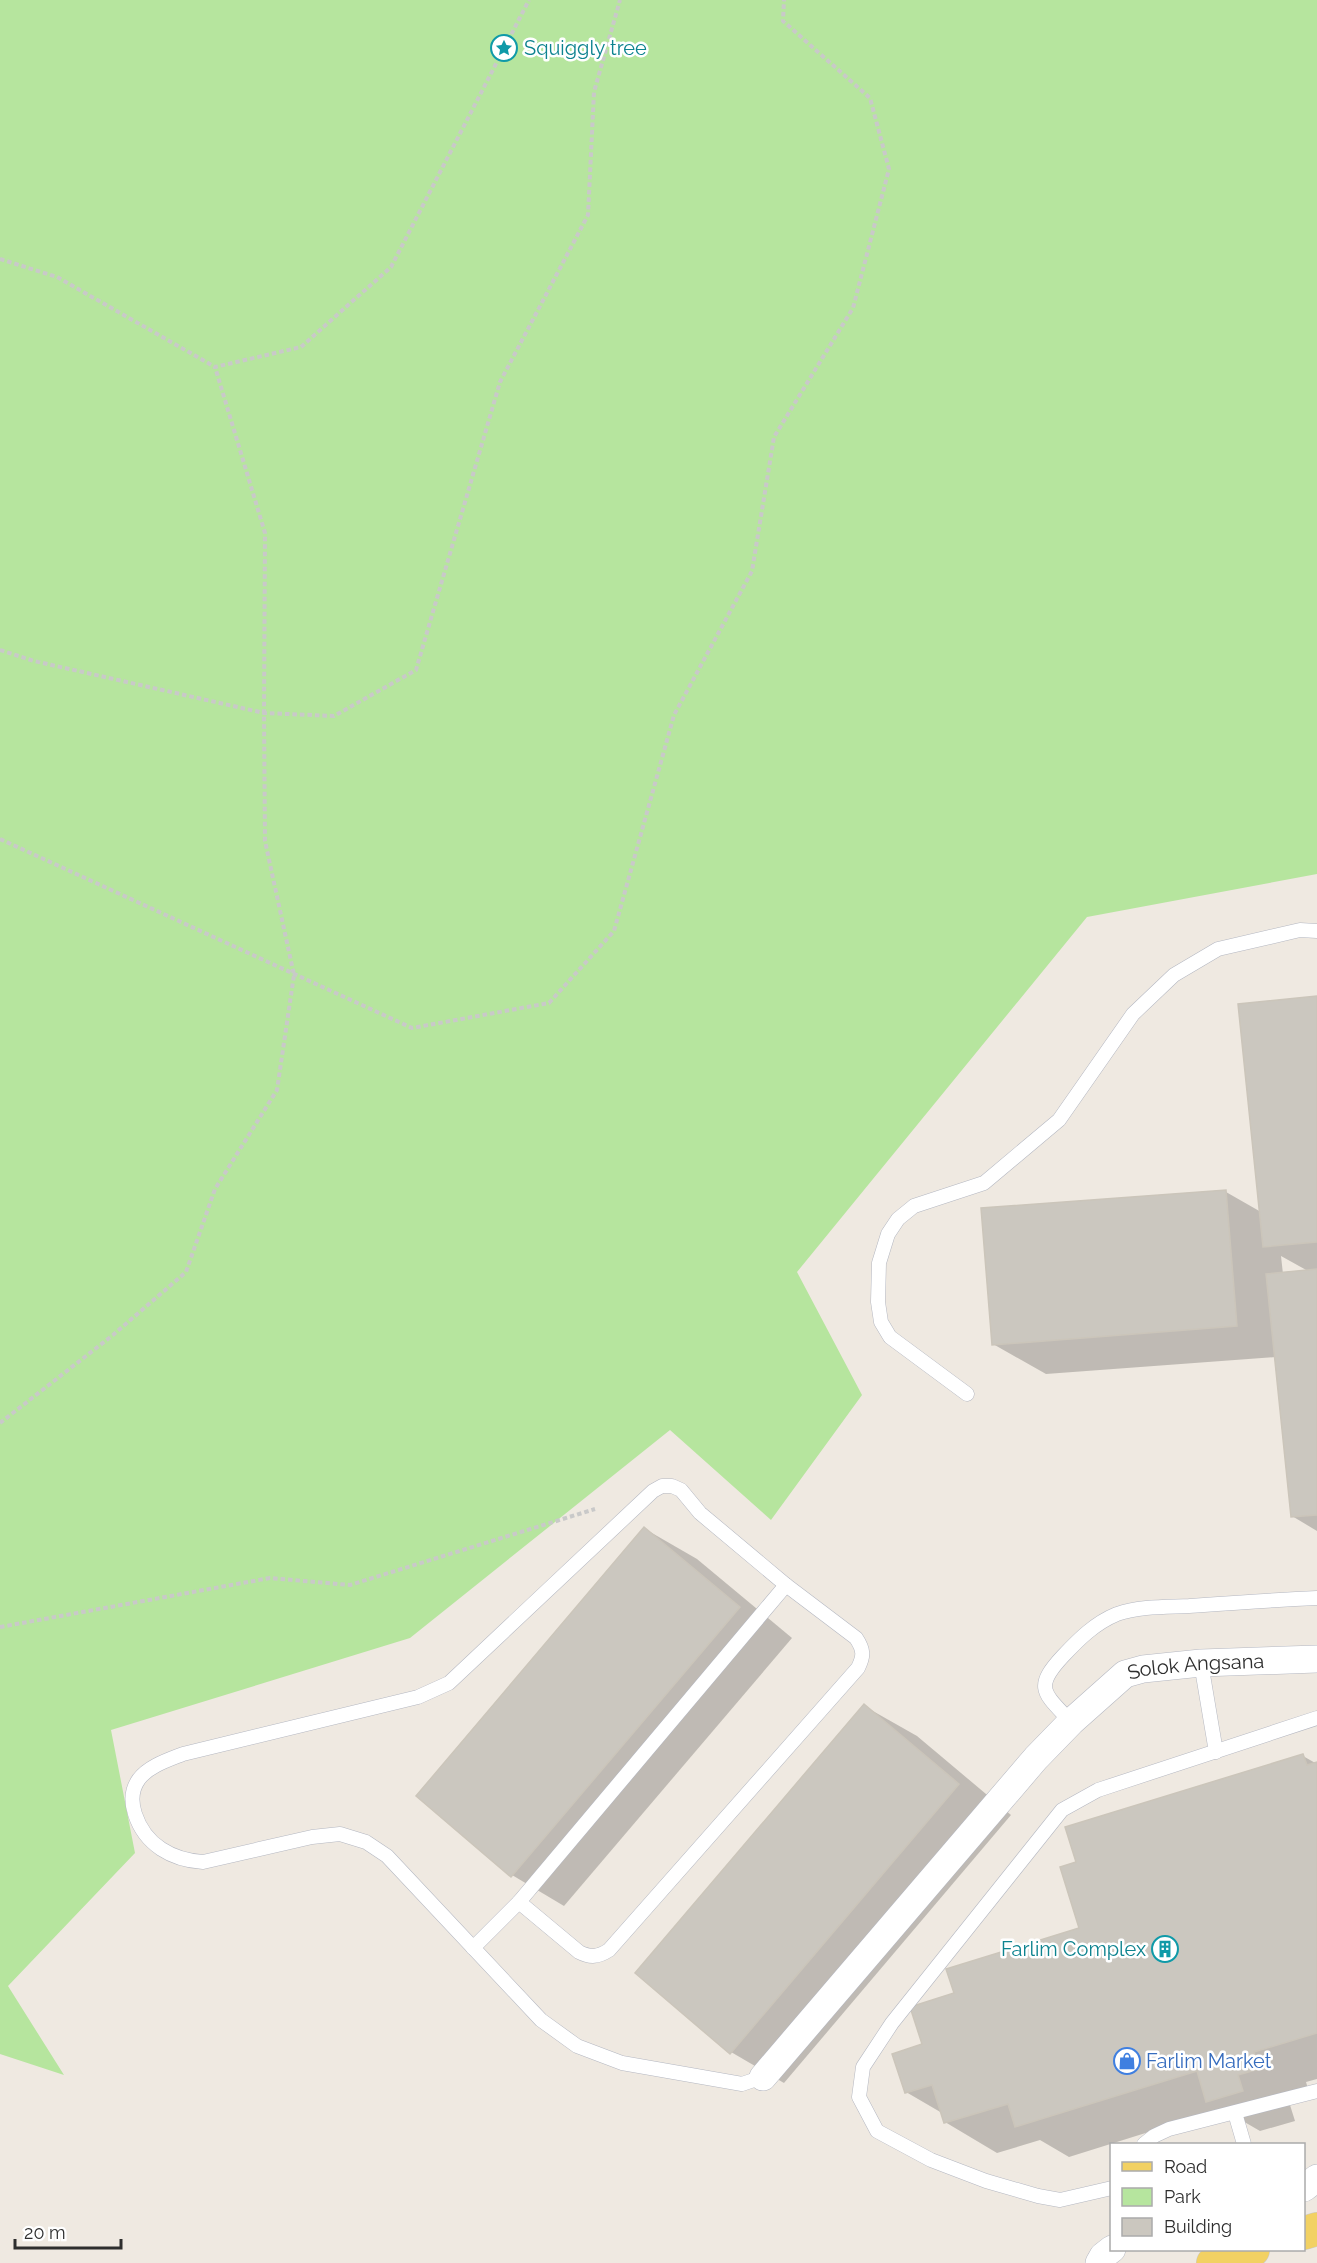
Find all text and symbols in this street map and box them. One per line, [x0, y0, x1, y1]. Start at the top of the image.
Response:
place icon: Squiggly tree [489, 33, 519, 63]
place label: Squiggly tree [524, 36, 647, 60]
street label: Solok Angsana [1125, 1649, 1265, 1685]
building icon: Farlim Complex [1150, 1934, 1180, 1964]
place label: Farlim Complex [1001, 1937, 1146, 1961]
shop icon: Farlim Market [1112, 2046, 1142, 2076]
place label: Farlim Market [1146, 2049, 1272, 2073]
legend [1110, 2143, 1305, 2251]
text: Road [1164, 2156, 1207, 2177]
text: Park [1164, 2186, 1201, 2207]
scale bar [15, 2212, 122, 2250]
text: Building [1164, 2216, 1232, 2237]
text: 20 m [24, 2222, 66, 2243]

